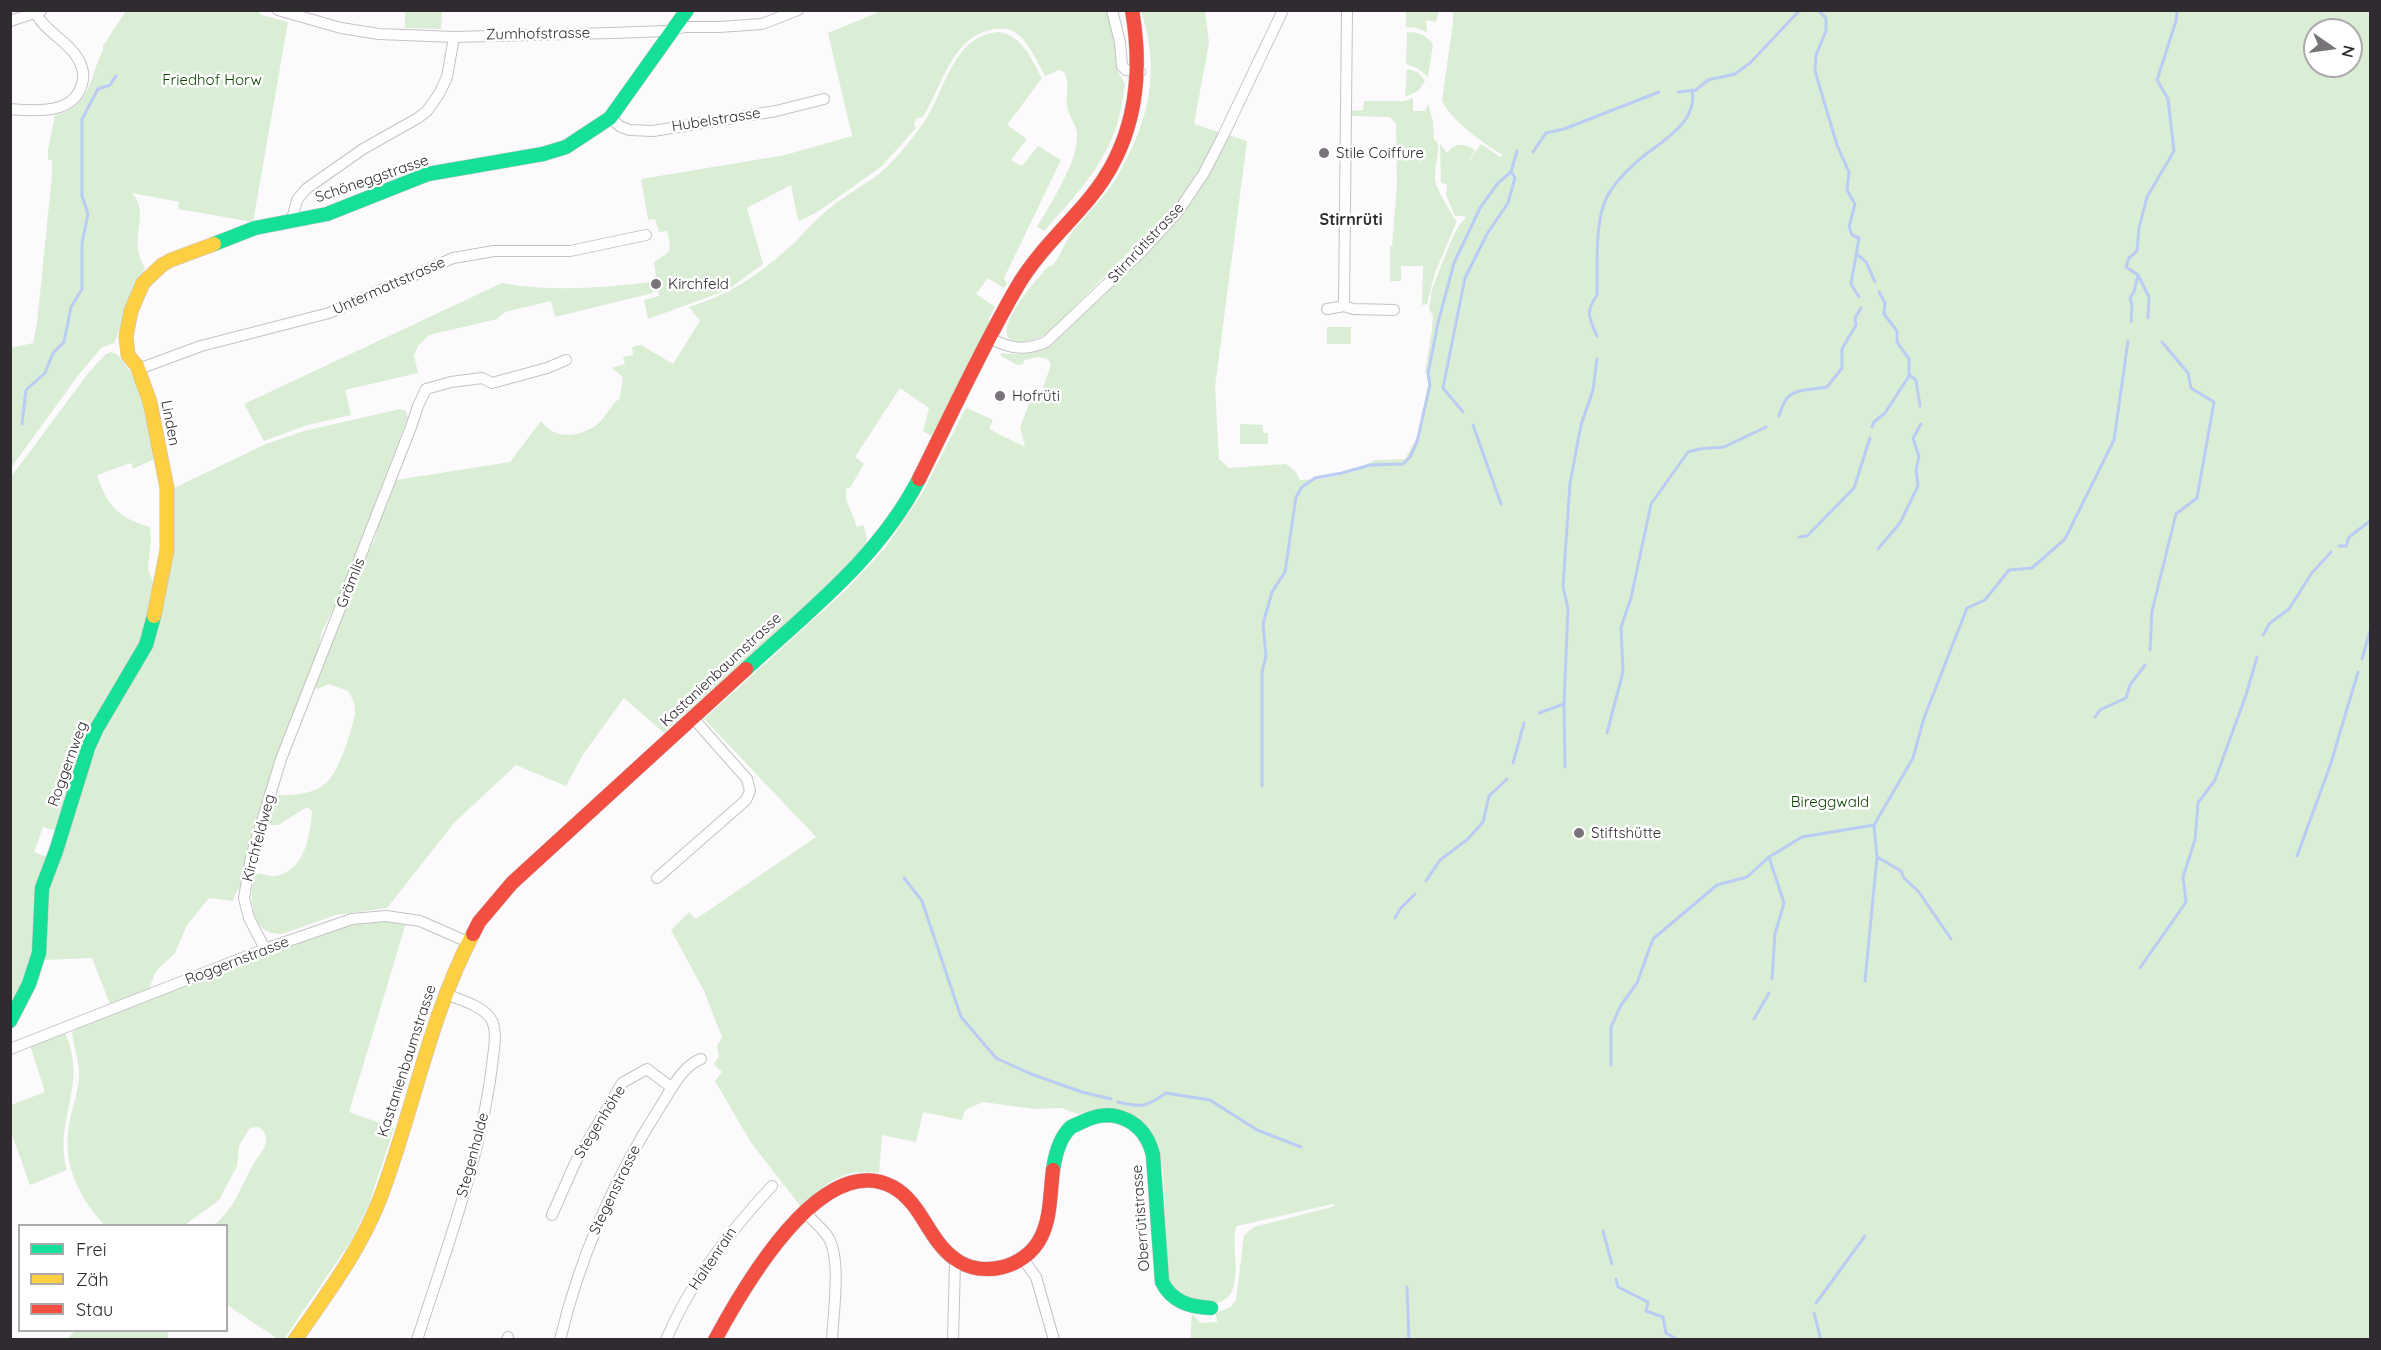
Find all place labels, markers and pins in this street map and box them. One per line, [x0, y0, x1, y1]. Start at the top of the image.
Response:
place label: Stile Coiffure [1336, 144, 1424, 162]
marker: Stile Coiffure [1317, 146, 1331, 160]
place label: Kirchfeld [668, 275, 729, 293]
marker: Kirchfeld [649, 277, 663, 291]
place label: Hofrüti [1012, 387, 1060, 405]
marker: Hofrüti [993, 389, 1007, 403]
place label: Stiftshütte [1591, 824, 1661, 842]
marker: Stiftshütte [1572, 826, 1586, 840]

